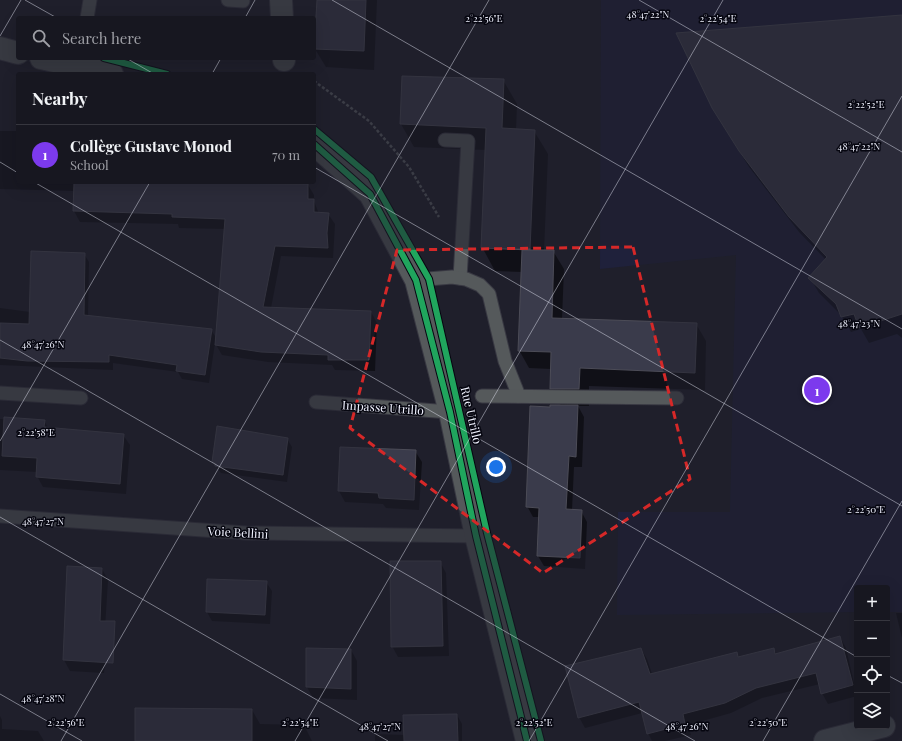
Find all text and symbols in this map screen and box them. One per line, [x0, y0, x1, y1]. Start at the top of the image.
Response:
text: 48°47'22"N [627, 7, 669, 21]
text: 2°22'56"E [465, 11, 503, 25]
text: 2°22'54"E [700, 11, 737, 25]
search box [16, 16, 316, 60]
icon: search [30, 27, 52, 49]
text: Search here [62, 28, 141, 48]
text: Nearby [32, 87, 87, 109]
text: 2°22'52"E [848, 97, 884, 111]
text: Collège Gustave Monod [70, 136, 232, 156]
text: 48°47'22"N [838, 139, 880, 153]
text: 1 [43, 146, 47, 163]
text: 70 m [272, 146, 300, 163]
text: School [70, 156, 109, 173]
text: 48°47'23"N [838, 316, 880, 330]
text: 48°47'26"N [21, 337, 65, 351]
pin: 1 [804, 375, 830, 405]
street label: Rue Utrillo [458, 385, 486, 446]
street label: Impasse Utrillo [342, 396, 425, 418]
text: 2°22'58"E [17, 425, 55, 439]
your location [486, 457, 506, 477]
text: 2°22'50"E [847, 502, 885, 516]
text: 48°47'27"N [22, 514, 64, 528]
street label: Voie Bellini [206, 522, 269, 542]
map controls [854, 585, 890, 729]
button: + [854, 585, 890, 621]
button: − [854, 621, 890, 657]
button: locate [854, 657, 890, 693]
text: 48°47'28"N [21, 691, 65, 705]
button: layers [854, 693, 890, 729]
text: 2°22'56"E [47, 715, 85, 729]
text: 2°22'54"E [282, 715, 319, 729]
text: 2°22'52"E [516, 715, 552, 729]
text: 2°22'50"E [749, 715, 787, 729]
text: 48°47'27"N [359, 719, 401, 733]
text: 48°47'26"N [665, 719, 709, 733]

